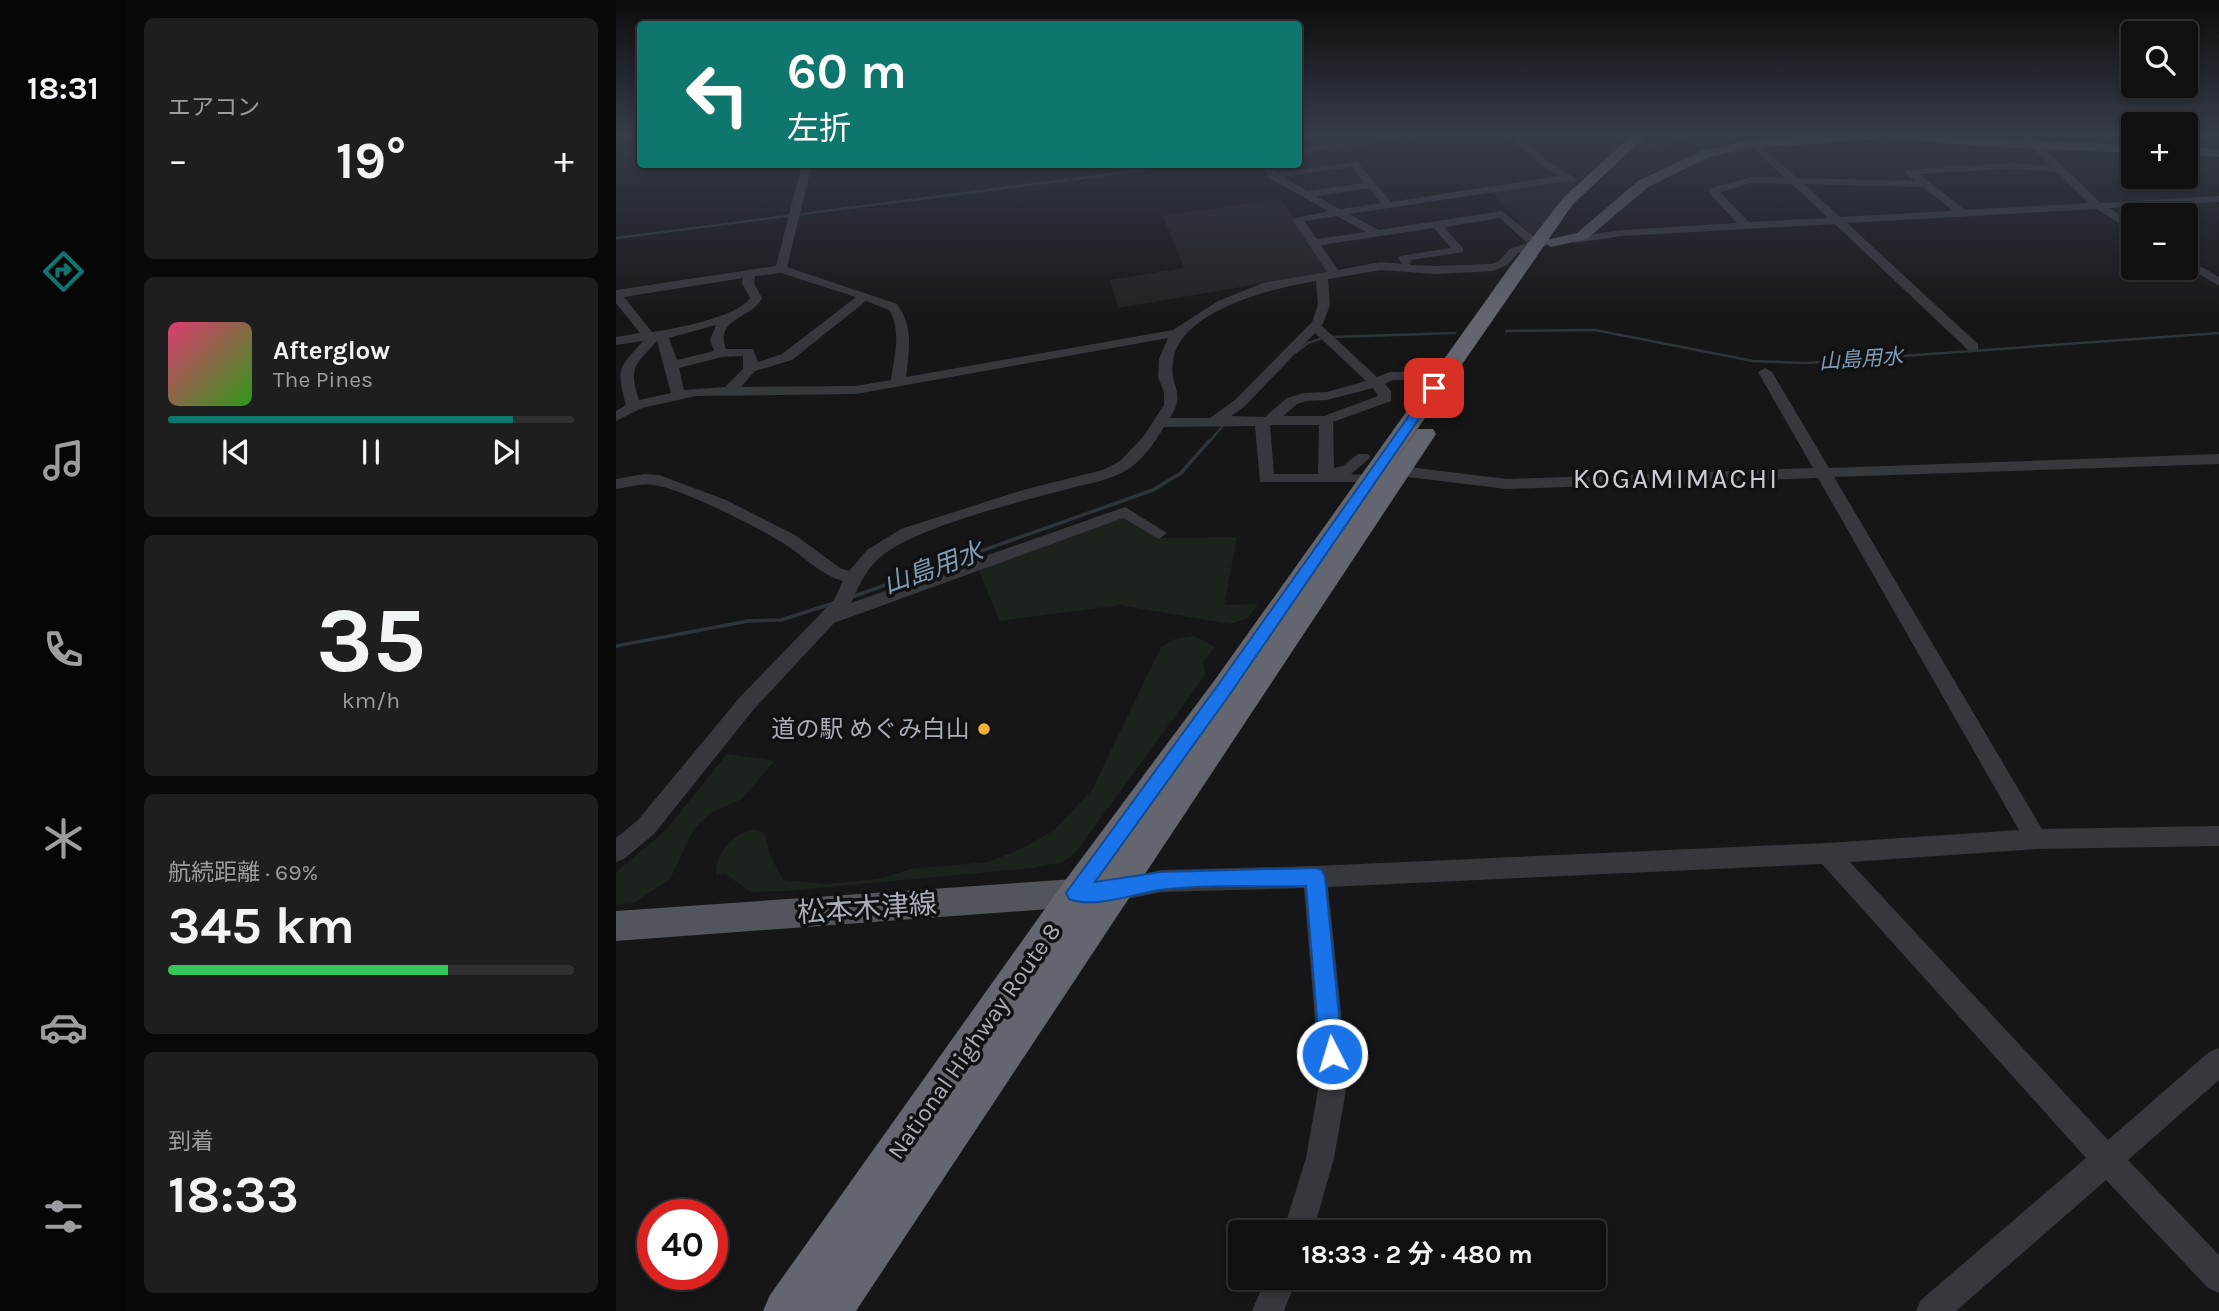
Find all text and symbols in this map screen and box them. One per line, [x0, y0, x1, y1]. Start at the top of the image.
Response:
map controls [2121, 21, 2198, 280]
button: search [2121, 21, 2198, 98]
text: 60 m [787, 43, 907, 100]
icon: left [672, 49, 763, 140]
text: 18:31 [27, 70, 99, 107]
text: エアコン [168, 94, 260, 121]
text: 左折 [787, 110, 851, 147]
button: + [2121, 112, 2198, 189]
text: 19° [336, 130, 406, 191]
text: − [168, 138, 188, 183]
text: + [554, 138, 574, 183]
button: − [2121, 203, 2198, 280]
icon: directions [39, 247, 88, 296]
text: Afterglow [273, 335, 390, 366]
water label: 山島用水 [1818, 344, 1906, 374]
pin [1404, 358, 1464, 418]
text: The Pines [273, 366, 373, 393]
icon: arrive [1415, 369, 1453, 407]
icon: previous [217, 433, 255, 471]
icon: pause [352, 433, 390, 471]
icon: next [487, 433, 525, 471]
icon: music [39, 436, 88, 485]
district label: KOGAMIMACHI [1573, 462, 1779, 495]
water label: 山島用水 [879, 535, 990, 600]
text: 35 [316, 588, 426, 694]
icon: phone [39, 625, 88, 674]
text: km/h [342, 687, 400, 714]
place label: 道の駅 めぐみ白山 [772, 715, 970, 743]
marker: 道の駅 めぐみ白山 [976, 721, 992, 737]
icon: climate [39, 814, 88, 863]
text: 航続距離 · 69% [168, 859, 318, 886]
street label: 松本木津線 [796, 887, 938, 929]
text: 345 km [168, 895, 355, 956]
street label: National Highway Route 8 [882, 918, 1066, 1164]
icon: car [39, 1003, 88, 1052]
position arrow [1295, 1017, 1369, 1091]
text: 到着 [168, 1128, 214, 1155]
text: 18:33 [168, 1164, 299, 1225]
icon: filters [39, 1192, 88, 1241]
speed limit sign: 40 [637, 1199, 728, 1290]
text: 18:33 · 2 分 · 480 m [1301, 1239, 1533, 1270]

